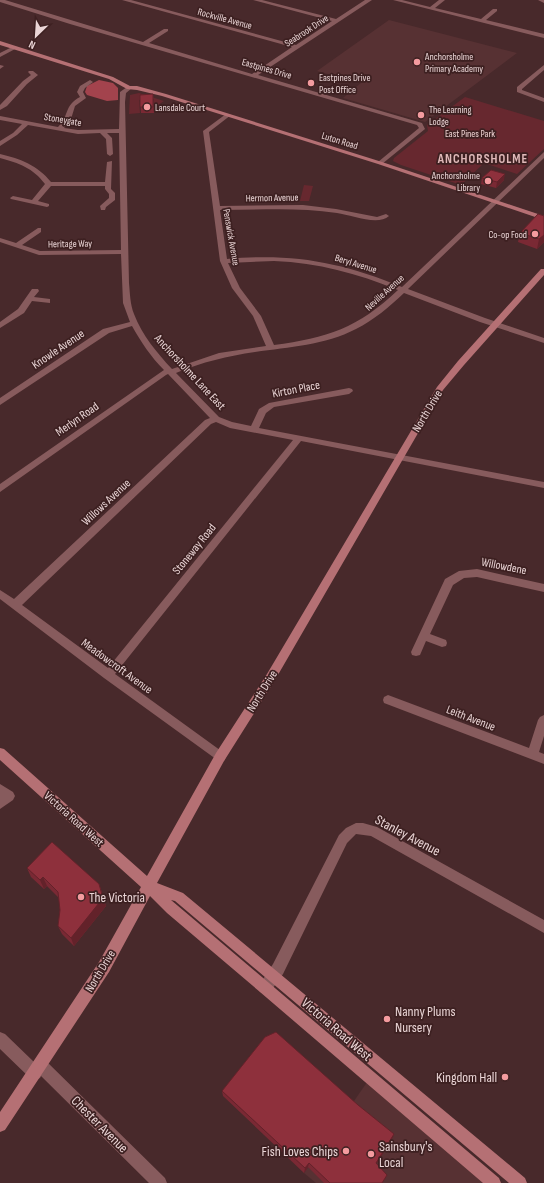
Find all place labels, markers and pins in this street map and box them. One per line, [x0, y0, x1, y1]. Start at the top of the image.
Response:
place label: Anchorsholme Primary Academy [424, 51, 483, 75]
marker: Anchorsholme Primary Academy [412, 57, 422, 67]
place label: Eastpines Drive Post Office [319, 72, 370, 96]
marker: Eastpines Drive Post Office [306, 78, 316, 88]
marker: Lansdale Court [142, 102, 152, 112]
place label: Lansdale Court [155, 102, 205, 114]
place label: The Learning Lodge [429, 104, 472, 128]
marker: The Learning Lodge [416, 110, 426, 120]
place label: Anchorsholme Library [431, 170, 480, 194]
marker: Anchorsholme Library [483, 176, 493, 186]
place label: Co-op Food [488, 229, 527, 241]
marker: Co-op Food [530, 229, 540, 239]
place label: The Victoria [89, 889, 145, 906]
marker: The Victoria [76, 892, 86, 902]
place label: Nanny Plums Nursery [395, 1003, 455, 1036]
marker: Nanny Plums Nursery [382, 1014, 392, 1024]
place label: Kingdom Hall [436, 1069, 497, 1086]
marker: Kingdom Hall [500, 1072, 510, 1082]
place label: Sainsbury's Local [379, 1138, 432, 1171]
place label: Fish Loves Chips [262, 1143, 338, 1160]
marker: Fish Loves Chips [341, 1146, 351, 1156]
marker: Sainsbury's Local [366, 1149, 376, 1159]

